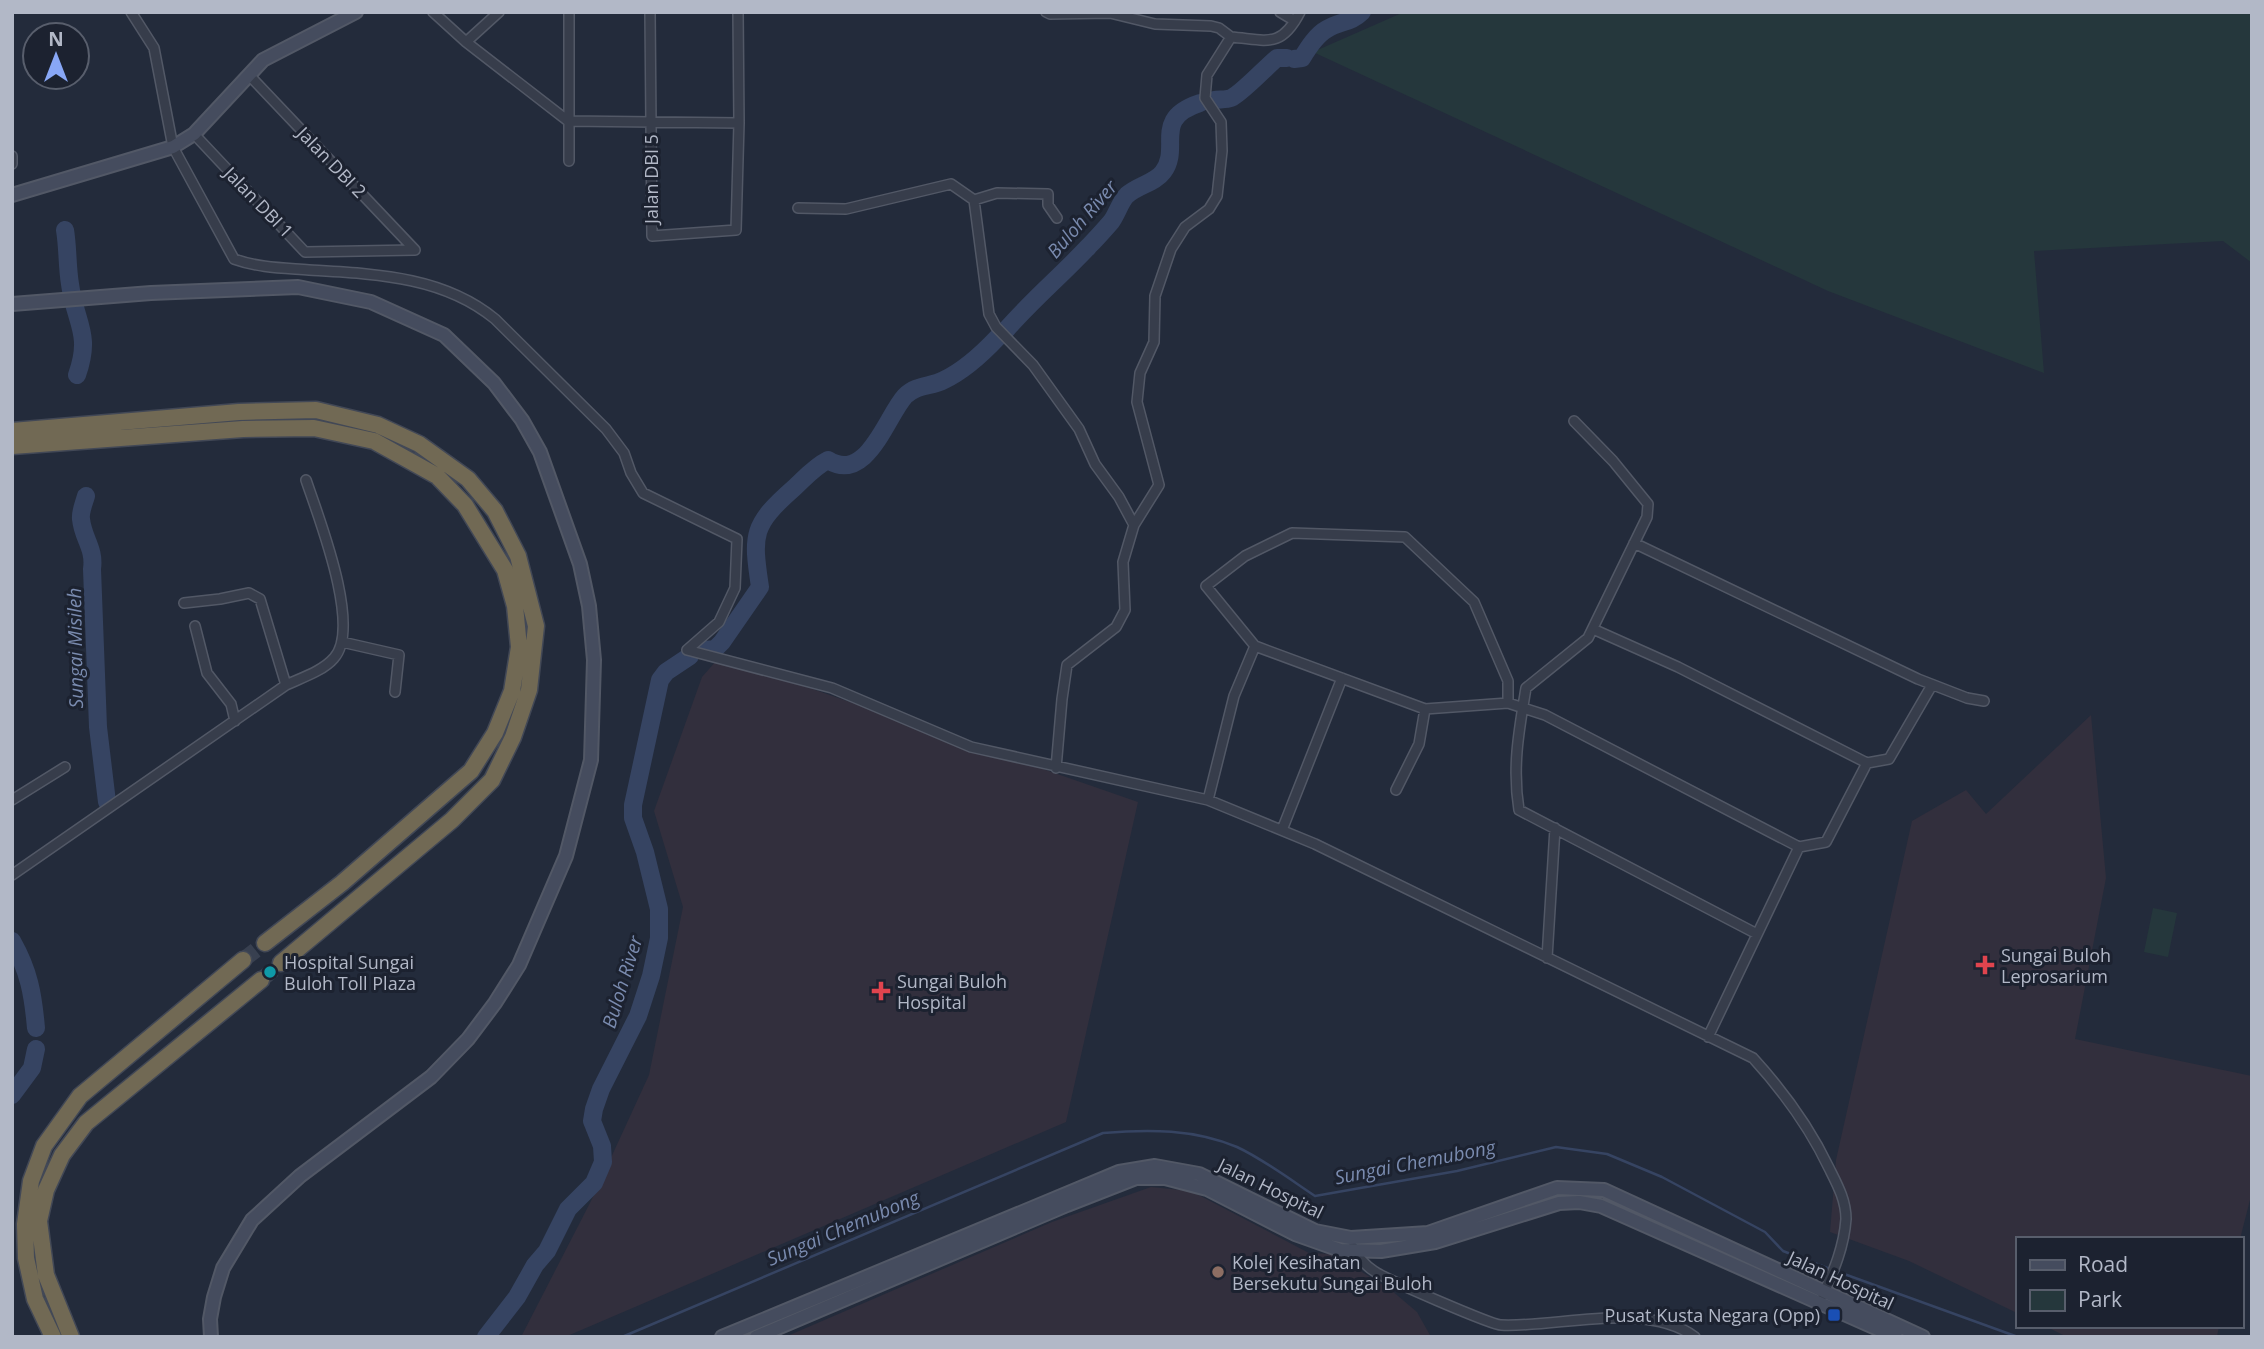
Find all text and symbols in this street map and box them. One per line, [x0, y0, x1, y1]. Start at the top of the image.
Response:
north arrow [21, 21, 91, 91]
text: N [48, 26, 64, 52]
street label: Jalan DBI 2 [291, 120, 372, 203]
street label: Jalan DBI 5 [639, 134, 663, 226]
street label: Jalan DBI 1 [218, 160, 299, 243]
water label: Buloh River [1041, 173, 1124, 263]
water label: Sungai Misileh [61, 587, 89, 709]
water label: Buloh River [596, 931, 649, 1031]
place label: Sungai Buloh Leprosarium [2001, 943, 2111, 988]
place label: Hospital Sungai Buloh Toll Plaza [284, 950, 416, 995]
marker: Sungai Buloh Leprosarium [1975, 955, 1995, 975]
marker: Hospital Sungai Buloh Toll Plaza [262, 964, 278, 980]
place label: Sungai Buloh Hospital [897, 969, 1007, 1014]
marker: Sungai Buloh Hospital [871, 981, 891, 1001]
water label: Sungai Chemubong [1332, 1133, 1499, 1190]
street label: Jalan Hospital [1213, 1151, 1328, 1224]
water label: Sungai Chemubong [763, 1184, 924, 1272]
legend [2016, 1237, 2243, 1328]
street label: Jalan Hospital [1782, 1244, 1898, 1315]
place label: Kolej Kesihatan Bersekutu Sungai Buloh [1232, 1250, 1432, 1295]
text: Road [2078, 1250, 2128, 1278]
marker: Kolej Kesihatan Bersekutu Sungai Buloh [1210, 1264, 1226, 1280]
text: Park [2078, 1285, 2122, 1313]
place label: Pusat Kusta Negara (Opp) [1605, 1303, 1820, 1327]
marker: Pusat Kusta Negara (Opp) [1826, 1307, 1842, 1323]

